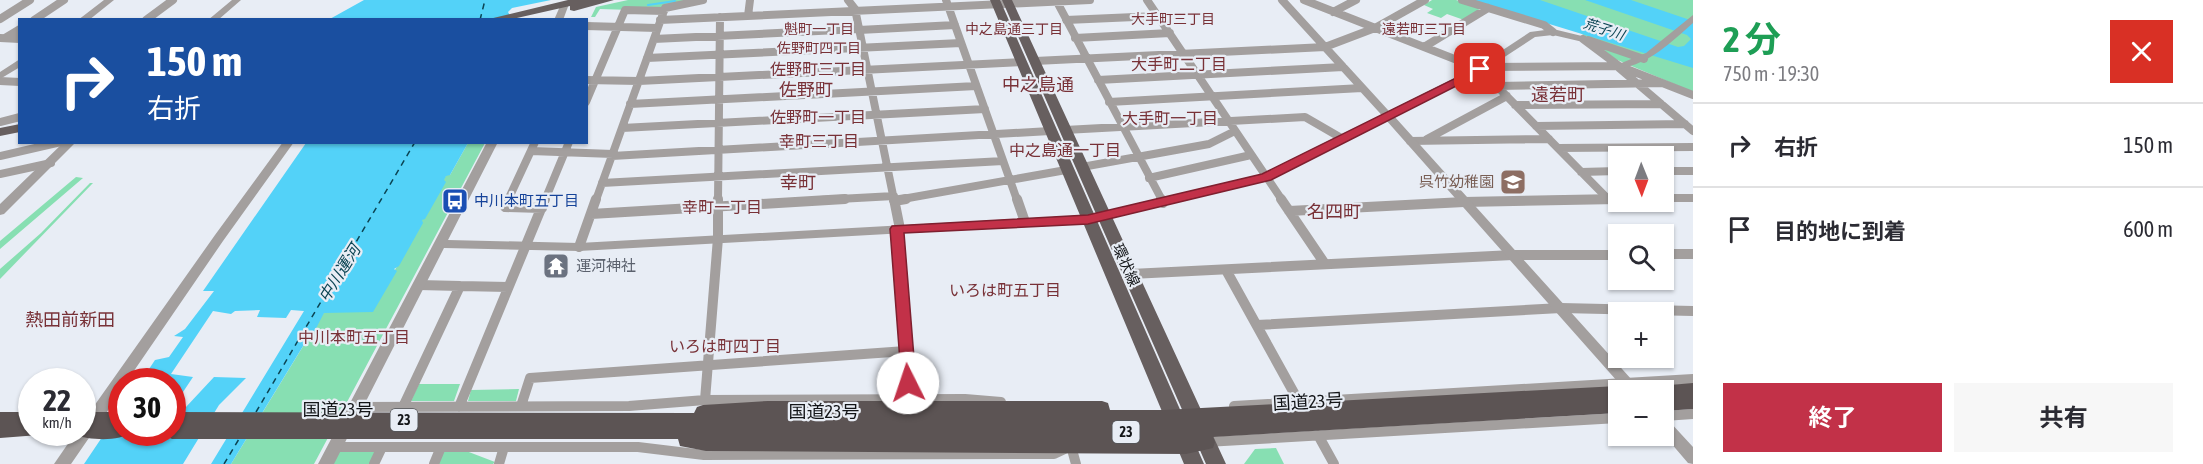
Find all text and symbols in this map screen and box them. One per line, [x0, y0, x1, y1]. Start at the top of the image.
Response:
district label: 大手町三丁目 [1131, 11, 1215, 27]
water label: 荒子川 [1582, 15, 1628, 44]
text: 2 分 [1723, 18, 1781, 60]
button: close [2110, 20, 2173, 83]
district label: 魁町一丁目 [784, 21, 854, 37]
district label: 中之島通三丁目 [965, 21, 1063, 37]
district label: 遠若町三丁目 [1382, 21, 1466, 37]
text: 150 m [147, 37, 242, 85]
district label: 佐野町四丁目 [777, 40, 861, 56]
icon: right [48, 42, 126, 120]
pin [1454, 43, 1505, 94]
icon: arrive [1463, 52, 1496, 85]
district label: 大手町二丁目 [1131, 55, 1227, 73]
district label: 佐野町三丁目 [770, 60, 866, 78]
text: 750 m · 19:30 [1723, 62, 1819, 85]
district label: 中之島通 [1002, 74, 1074, 95]
district label: 佐野町 [779, 79, 833, 100]
district label: 遠若町 [1531, 84, 1585, 105]
text: 右折 [147, 93, 201, 124]
district label: 佐野町一丁目 [770, 108, 866, 126]
district label: 大手町一丁目 [1122, 109, 1218, 127]
icon: right [1723, 129, 1756, 162]
district label: 幸町三丁目 [779, 132, 859, 150]
text: 150 m [2123, 132, 2173, 158]
text: 右折 [1774, 134, 1818, 160]
district label: 中之島通一丁目 [1009, 141, 1121, 159]
north arrow [1608, 146, 1674, 212]
map controls [1608, 146, 1674, 446]
school or university icon: 呉竹幼稚園 [1498, 167, 1528, 197]
district label: 幸町 [780, 172, 816, 193]
place label: 呉竹幼稚園 [1419, 173, 1494, 190]
bus stop icon: 中川本町五丁目 [440, 186, 470, 216]
place label: 中川本町五丁目 [474, 192, 579, 209]
district label: 幸町一丁目 [682, 198, 762, 216]
district label: 名四町 [1307, 201, 1361, 222]
icon: arrive [1723, 213, 1756, 246]
text: 600 m [2123, 216, 2173, 242]
text: 目的地に到着 [1774, 218, 1906, 244]
button: search [1608, 224, 1674, 290]
water label: 中川運河 [314, 239, 365, 305]
street label: 環状線 [1110, 241, 1143, 289]
temple icon: 運河神社 [541, 251, 571, 281]
place label: 運河神社 [576, 257, 636, 274]
district label: いろは町五丁目 [949, 281, 1061, 299]
button: + [1608, 302, 1674, 368]
district label: 熱田前新田 [25, 309, 115, 330]
district label: 中川本町五丁目 [298, 328, 410, 346]
district label: いろは町四丁目 [669, 337, 781, 355]
position arrow [876, 351, 940, 415]
speed limit sign: 30 [108, 368, 186, 446]
button: − [1608, 380, 1674, 446]
text: 22 [43, 383, 71, 417]
button: 終了 [1723, 383, 1942, 452]
button: 共有 [1954, 383, 2173, 452]
street label: 国道23号 [1272, 389, 1344, 414]
street label: 国道23号 [303, 399, 373, 420]
street label: 国道23号 [789, 401, 859, 422]
road number: 23 [390, 409, 418, 431]
text: km/h [42, 414, 72, 431]
road number: 23 [1112, 421, 1140, 443]

